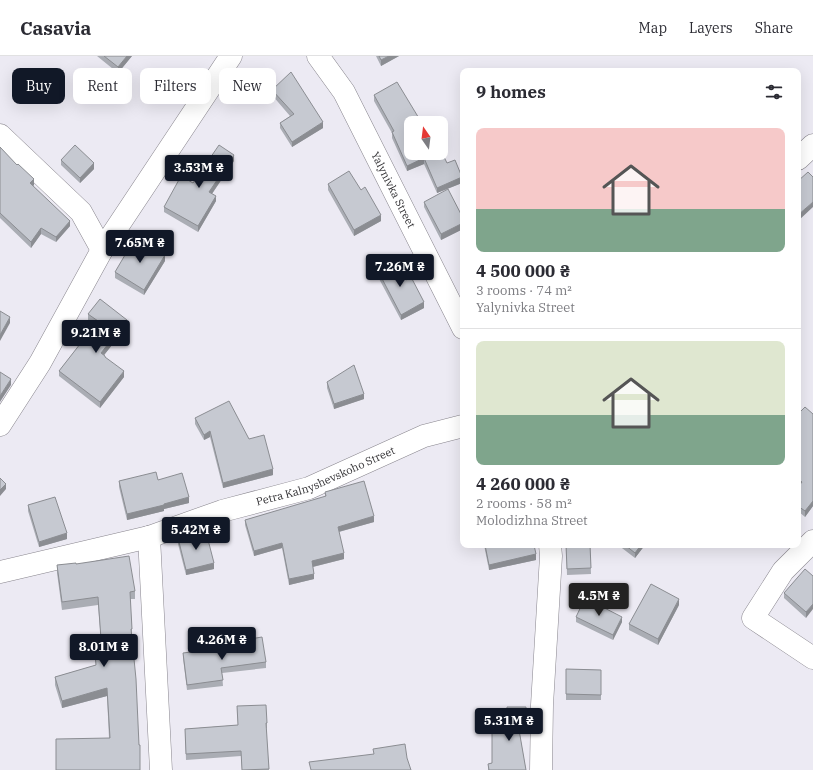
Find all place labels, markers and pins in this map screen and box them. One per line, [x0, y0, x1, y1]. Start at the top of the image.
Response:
pin: 3.53M ₴ [162, 155, 236, 189]
pin: 7.65M ₴ [103, 230, 177, 264]
pin: 7.26M ₴ [363, 254, 437, 288]
pin: 9.21M ₴ [59, 320, 133, 354]
pin: 5.42M ₴ [159, 517, 233, 551]
pin: 4.5M ₴ [566, 583, 632, 617]
pin: 4.26M ₴ [185, 627, 259, 661]
pin: 8.01M ₴ [67, 634, 141, 668]
pin: 5.31M ₴ [472, 708, 546, 742]

